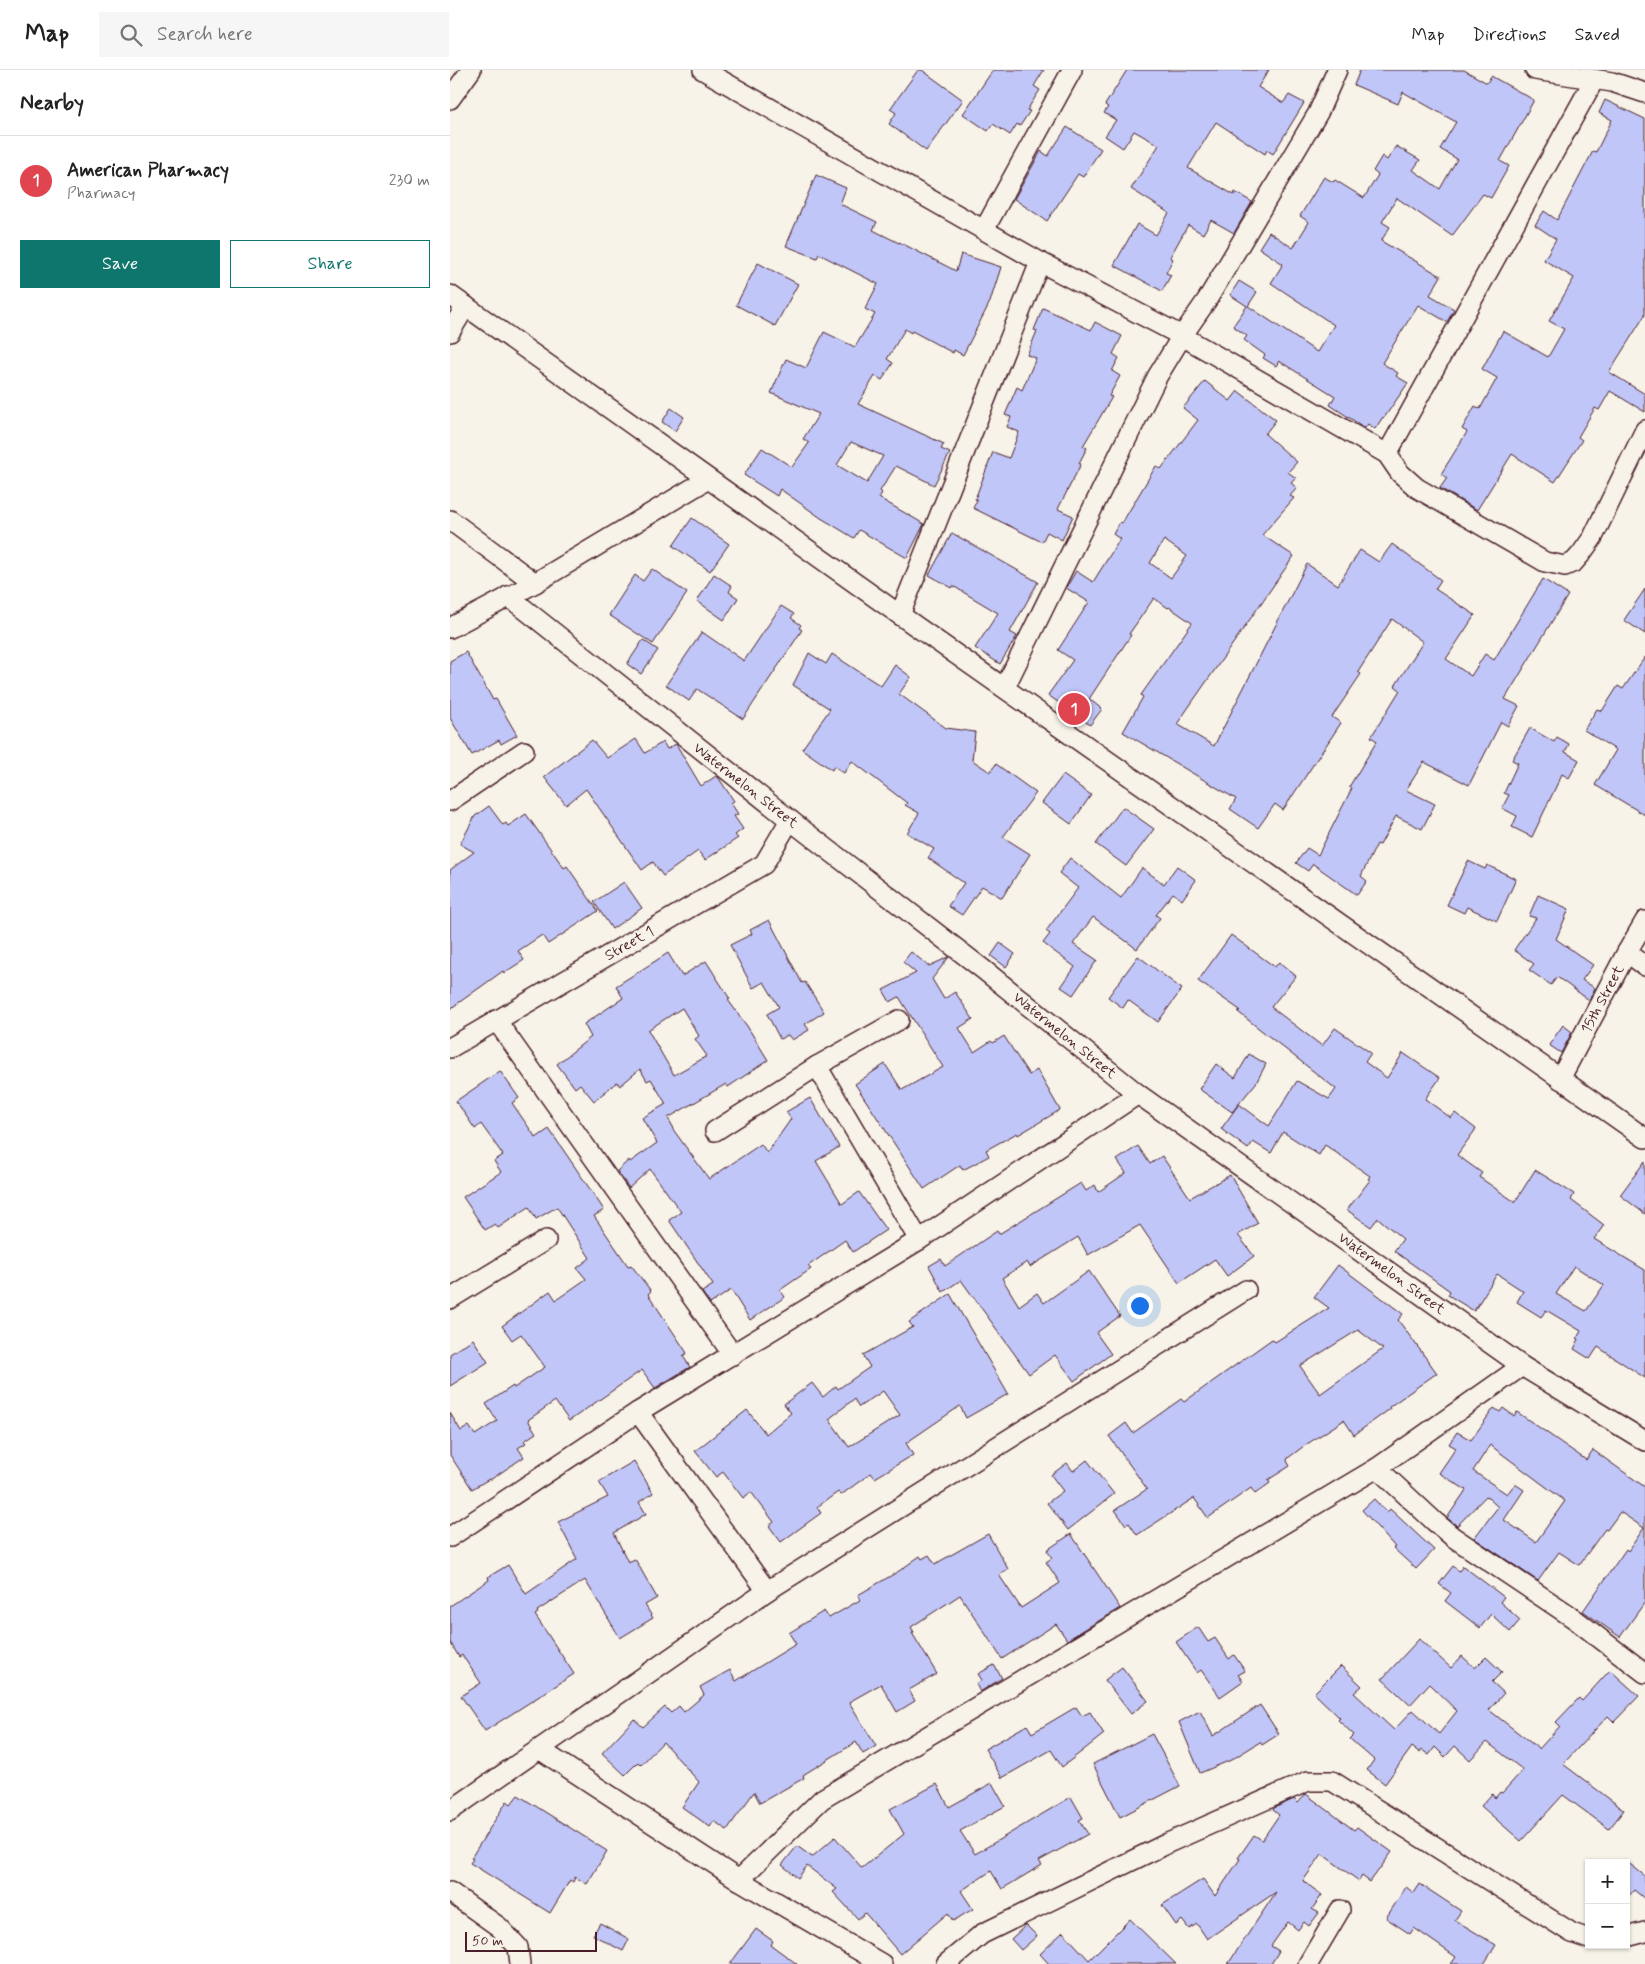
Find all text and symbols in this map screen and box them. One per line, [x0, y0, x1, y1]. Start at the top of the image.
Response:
search box [99, 12, 449, 57]
text: Map [25, 19, 69, 50]
icon: search [117, 21, 145, 49]
text: Search here [157, 22, 253, 47]
text: Map [1412, 23, 1445, 47]
text: Directions [1473, 23, 1547, 47]
text: Saved [1575, 23, 1620, 47]
text: Nearby [20, 89, 84, 117]
text: American Pharmacy [67, 158, 229, 183]
text: 1 [32, 170, 40, 191]
text: 230 m [389, 170, 430, 191]
text: Pharmacy [67, 183, 135, 204]
button: Save [20, 240, 220, 288]
button: Share [230, 240, 430, 288]
pin: 1 [1058, 690, 1090, 728]
street label: Watermelon Street [689, 739, 802, 833]
street label: Street 1 [601, 922, 658, 966]
street label: 15th Street [1577, 962, 1629, 1037]
street label: Watermelon Street [1008, 988, 1121, 1084]
street label: Watermelon Street [1334, 1228, 1449, 1320]
your location [1127, 1293, 1153, 1319]
map controls [1585, 1859, 1630, 1949]
button: + [1585, 1859, 1630, 1904]
button: − [1585, 1904, 1630, 1949]
scale bar [465, 1929, 598, 1952]
text: 50 m [472, 1932, 503, 1950]

